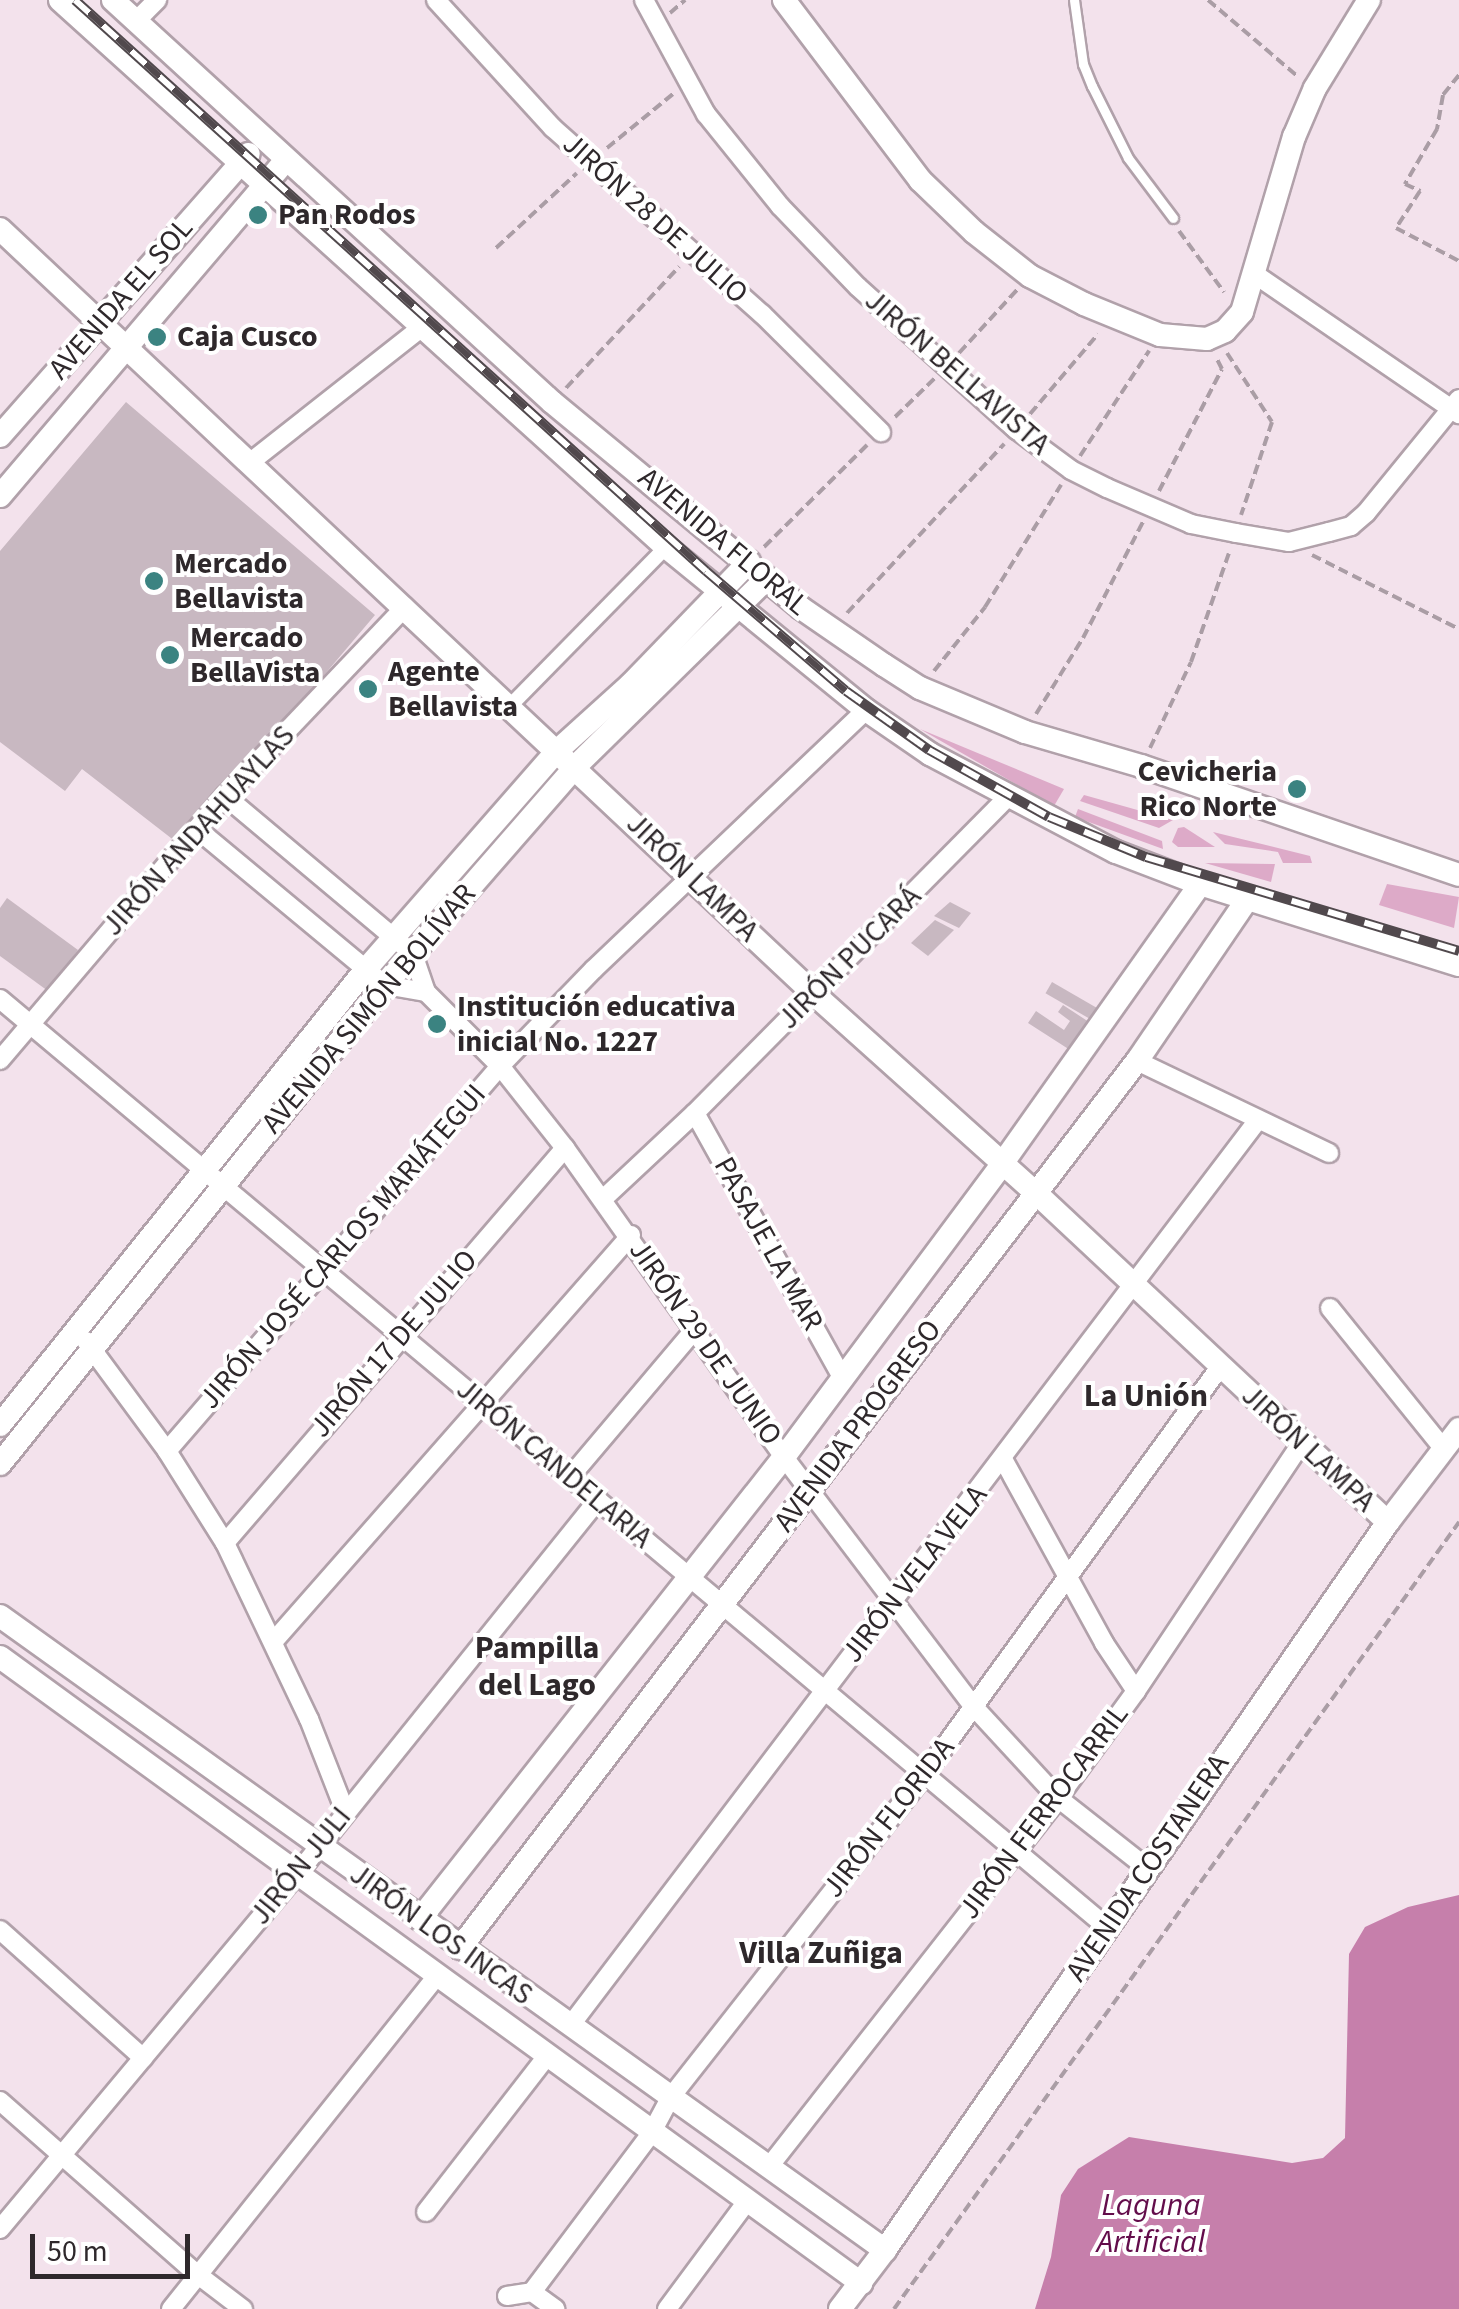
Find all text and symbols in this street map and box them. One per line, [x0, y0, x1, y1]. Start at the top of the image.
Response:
street label: JIRÓN 28 DE JULIO [555, 126, 755, 312]
place label: Pan Rodos [278, 197, 416, 233]
marker: Pan Rodos [247, 204, 269, 226]
street label: AVENIDA EL SOL [41, 211, 201, 387]
street label: JIRÓN BELLAVISTA [857, 283, 1057, 463]
place label: Caja Cusco [177, 319, 318, 355]
marker: Caja Cusco [146, 326, 168, 348]
street label: AVENIDA FLORAL [631, 460, 815, 624]
place label: Mercado Bellavista [174, 546, 304, 616]
marker: Mercado Bellavista [143, 570, 165, 592]
place label: Mercado BellaVista [190, 620, 320, 690]
marker: Mercado BellaVista [159, 644, 181, 666]
place label: Agente Bellavista [388, 654, 518, 724]
marker: Agente Bellavista [357, 678, 379, 700]
street label: JIRÓN ANDAHUAYLAS [95, 719, 303, 943]
place label: Cevicheria Rico Norte [1137, 754, 1277, 824]
marker: Cevicheria Rico Norte [1286, 778, 1308, 800]
street label: JIRÓN LAMPA [619, 806, 765, 950]
street label: AVENIDA SIMÓN BOLÍVAR [254, 877, 484, 1141]
street label: JIRÓN PUCARÁ [771, 879, 929, 1037]
place label: Institución educativa inicial No. 1227 [457, 989, 736, 1060]
marker: Institución educativa inicial No. 1227 [426, 1013, 448, 1035]
street label: JIRÓN JOSÉ CARLOS MARIÁTEGUI [192, 1077, 494, 1417]
street label: PASAJE LA MAR [706, 1151, 830, 1337]
street label: JIRÓN 29 DE JUNIO [621, 1234, 789, 1452]
street label: JIRÓN 17 DE JULIO [303, 1243, 485, 1445]
street label: AVENIDA PROGRESO [767, 1313, 949, 1539]
street label: JIRÓN CANDELARIA [449, 1372, 659, 1556]
district label: La Unión [1084, 1377, 1208, 1415]
street label: JIRÓN LAMPA [1234, 1378, 1382, 1520]
street label: JIRÓN VELA VELA [835, 1478, 995, 1670]
district label: Pampilla del Lago [475, 1630, 599, 1705]
street label: JIRÓN FERROCARRIL [952, 1698, 1136, 1926]
street label: JIRÓN FLORIDA [816, 1731, 962, 1905]
street label: AVENIDA COSTANERA [1059, 1748, 1237, 1988]
street label: JIRÓN JULI [243, 1800, 359, 1932]
street label: JIRÓN LOS INCAS [343, 1857, 539, 2013]
district label: Villa Zuñiga [739, 1934, 903, 1972]
water label: Laguna Artificial [1097, 2187, 1205, 2262]
scale bar [35, 2214, 195, 2276]
text: 50 m [47, 2230, 108, 2273]

